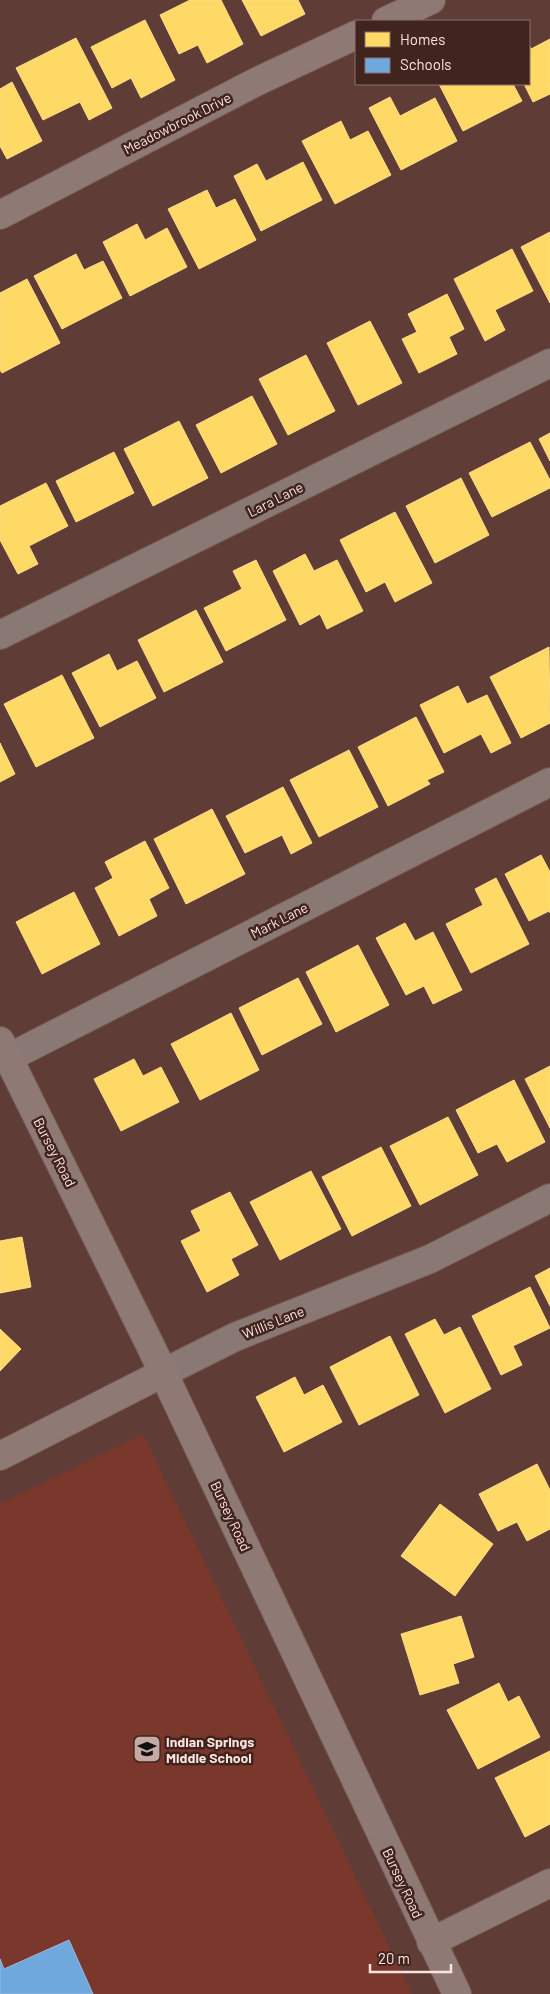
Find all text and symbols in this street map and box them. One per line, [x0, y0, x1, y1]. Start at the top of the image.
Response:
legend [355, 20, 530, 85]
text: Homes [400, 30, 445, 48]
text: Schools [400, 55, 452, 73]
street label: Meadowbrook Drive [120, 89, 234, 157]
street label: Lara Lane [244, 478, 306, 520]
street label: Mark Lane [247, 898, 311, 942]
street label: Bursey Road [30, 1115, 80, 1189]
street label: Willis Lane [239, 1302, 307, 1342]
street label: Bursey Road [207, 1478, 255, 1554]
place label: Indian Springs Middle School [166, 1733, 254, 1766]
school or university icon: Indian Springs Middle School [132, 1734, 162, 1764]
street label: Bursey Road [379, 1845, 427, 1921]
scale bar [370, 1942, 451, 1974]
text: 20 m [378, 1949, 410, 1967]

